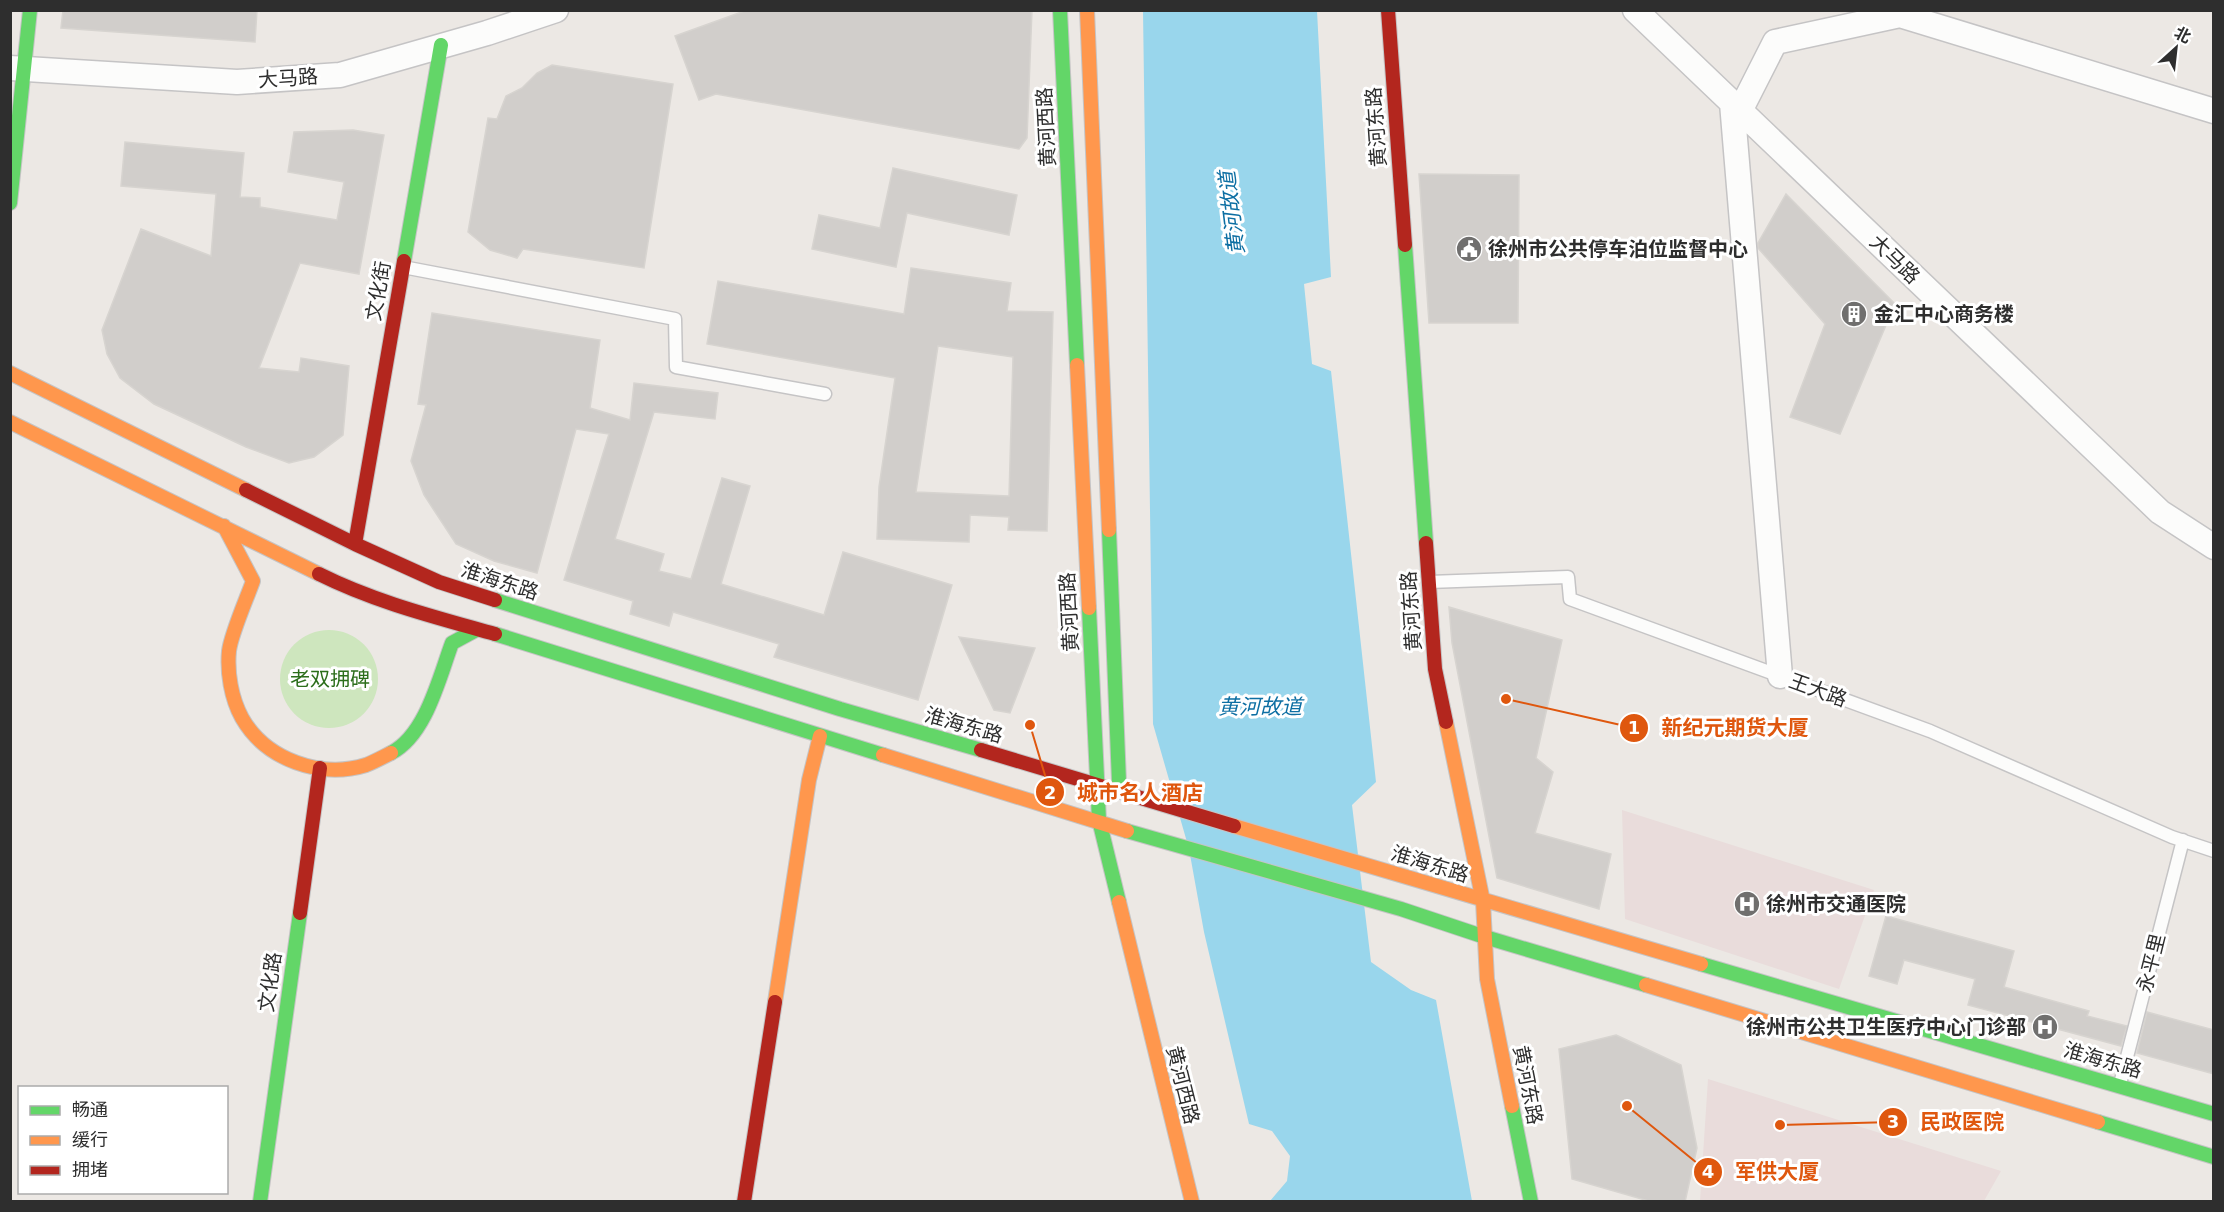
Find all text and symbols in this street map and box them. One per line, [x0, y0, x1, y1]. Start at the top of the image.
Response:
north arrow [2146, 18, 2206, 78]
text: 北 [2171, 23, 2194, 47]
street label: 大马路 [257, 64, 319, 92]
street label: 黄河西路 [1032, 86, 1060, 168]
street label: 黄河东路 [1361, 86, 1391, 168]
water label: 黄河故道 [1215, 167, 1249, 256]
street label: 大马路 [1865, 230, 1925, 288]
public building icon: 徐州市公共停车泊位监督中心 [1454, 234, 1484, 264]
place label: 徐州市公共停车泊位监督中心 [1488, 237, 1748, 261]
street label: 文化街 [361, 259, 395, 323]
building icon: 金汇中心商务楼 [1839, 299, 1869, 329]
place label: 金汇中心商务楼 [1874, 302, 2014, 326]
street label: 淮海东路 [458, 557, 542, 605]
street label: 黄河东路 [1396, 570, 1426, 652]
street label: 黄河西路 [1055, 571, 1083, 653]
park label: 老双拥碑 [290, 667, 370, 691]
street label: 王大路 [1786, 668, 1850, 712]
water label: 黄河故道 [1218, 695, 1305, 719]
street label: 淮海东路 [922, 702, 1006, 748]
callout: 新纪元期货大厦 [1619, 708, 1820, 747]
text: 新纪元期货大厦 [1662, 716, 1809, 740]
text: 1 [1628, 717, 1640, 738]
callout: 城市名人酒店 [1035, 773, 1215, 812]
text: 城市名人酒店 [1077, 781, 1203, 805]
text: 2 [1044, 782, 1056, 803]
street label: 淮海东路 [1388, 841, 1472, 887]
hospital icon: 徐州市交通医院 [1732, 889, 1762, 919]
place label: 徐州市交通医院 [1766, 892, 1906, 916]
street label: 永平里 [2132, 931, 2170, 995]
street label: 文化路 [254, 951, 286, 1013]
hospital icon: 徐州市公共卫生医疗中心门诊部 [2030, 1012, 2060, 1042]
place label: 徐州市公共卫生医疗中心门诊部 [1746, 1015, 2026, 1039]
street label: 淮海东路 [2061, 1037, 2145, 1083]
street label: 黄河西路 [1162, 1043, 1204, 1127]
street label: 黄河东路 [1509, 1043, 1547, 1127]
legend [18, 1086, 228, 1194]
text: 畅通 [72, 1099, 108, 1120]
callout: 民政医院 [1878, 1103, 2016, 1142]
text: 民政医院 [1920, 1110, 2004, 1134]
text: 3 [1887, 1111, 1899, 1132]
text: 缓行 [72, 1129, 108, 1150]
callout: 军供大厦 [1693, 1153, 1831, 1192]
text: 拥堵 [72, 1159, 108, 1180]
text: 军供大厦 [1735, 1160, 1819, 1184]
text: 4 [1702, 1161, 1714, 1182]

